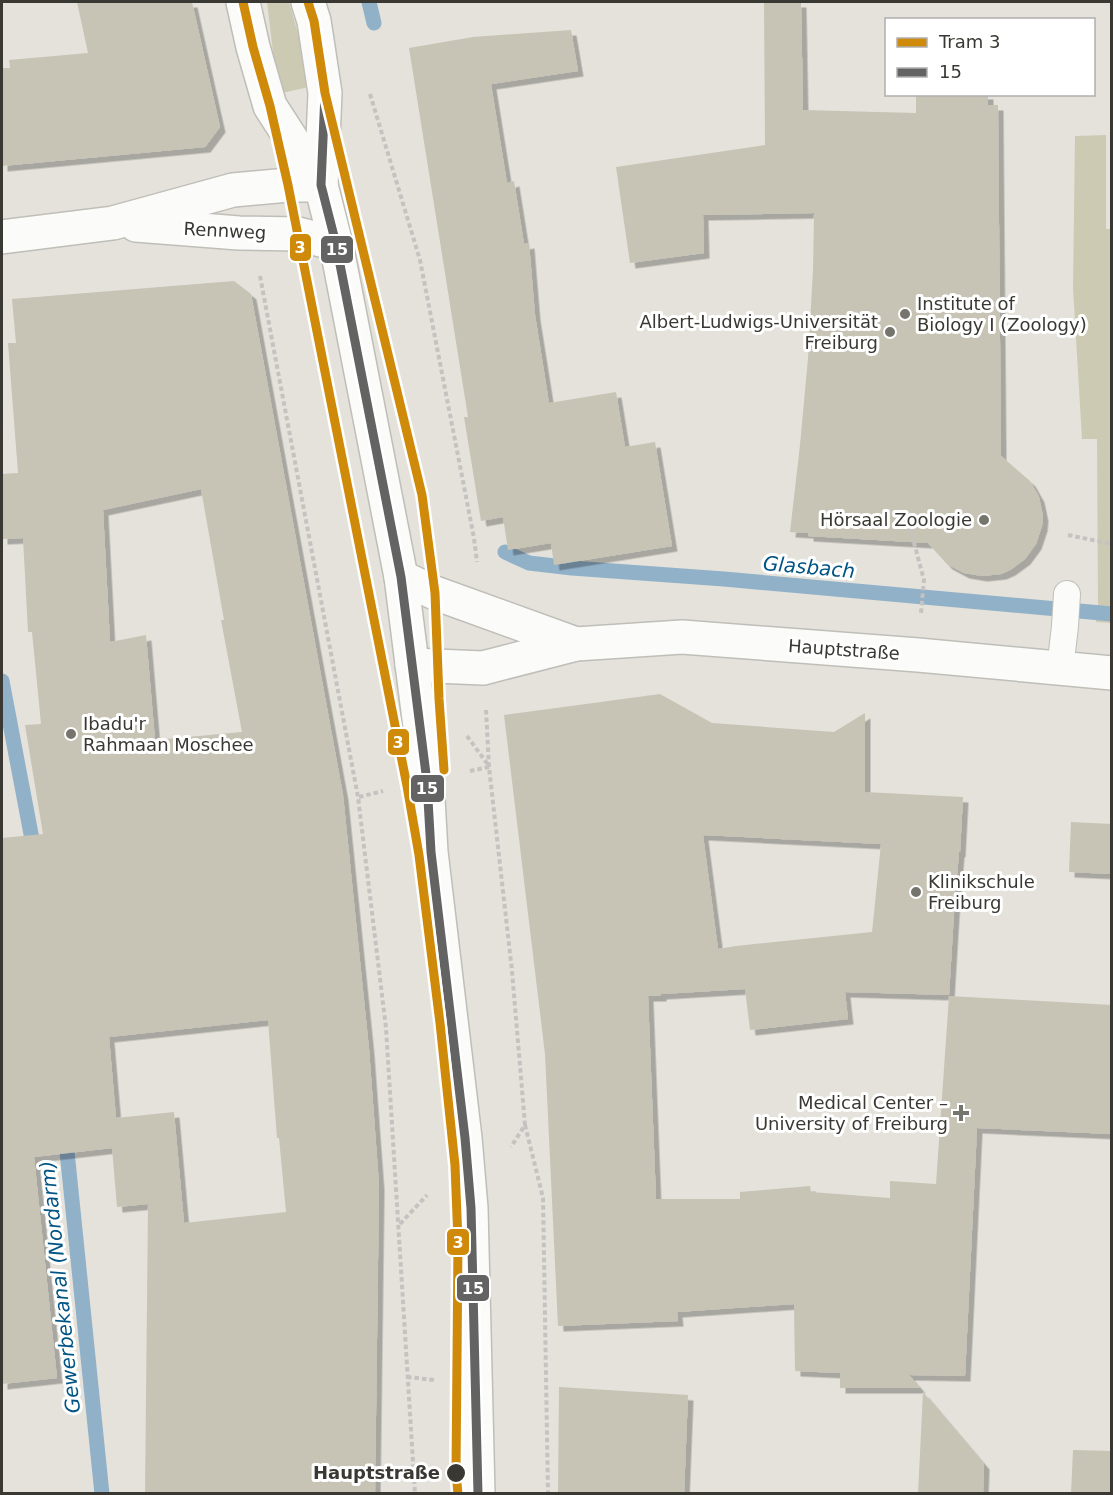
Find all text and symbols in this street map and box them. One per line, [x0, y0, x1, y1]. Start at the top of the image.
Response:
legend [885, 18, 1095, 96]
text: Tram 3 [938, 31, 1001, 52]
text: 15 [939, 61, 962, 82]
street label: Rennweg [183, 218, 267, 243]
line badge: 3 [289, 233, 312, 262]
line badge: 15 [320, 235, 354, 264]
text: 3 [294, 238, 306, 257]
text: 15 [326, 240, 348, 259]
place label: Institute of Biology I (Zoology) [917, 293, 1087, 335]
marker: Institute of Biology I (Zoology) [898, 307, 912, 321]
place label: Albert-Ludwigs-Universität Freiburg [639, 311, 878, 353]
marker: Albert-Ludwigs-Universität Freiburg [883, 325, 897, 339]
place label: Hörsaal Zoologie [820, 509, 972, 530]
marker: Hörsaal Zoologie [977, 513, 991, 527]
water label: Glasbach [762, 551, 856, 583]
street label: Hauptstraße [788, 635, 901, 664]
place label: Ibadu'r Rahmaan Moschee [83, 713, 254, 755]
marker: Ibadu'r Rahmaan Moschee [64, 727, 78, 741]
line badge: 3 [387, 728, 410, 756]
text: 3 [392, 733, 404, 752]
line badge: 15 [410, 774, 445, 803]
text: 15 [416, 779, 438, 798]
place label: Klinikschule Freiburg [928, 871, 1035, 913]
marker: Klinikschule Freiburg [909, 885, 923, 899]
place label: Medical Center – University of Freiburg [755, 1092, 948, 1134]
marker: Medical Center – University of Freiburg [952, 1104, 970, 1122]
water label: Gewerbekanal (Nordarm) [35, 1159, 85, 1415]
line badge: 3 [446, 1228, 470, 1256]
text: 3 [452, 1233, 464, 1252]
line badge: 15 [456, 1274, 490, 1302]
text: 15 [462, 1279, 484, 1298]
place label: Hauptstraße [313, 1462, 440, 1483]
marker: Hauptstraße [445, 1462, 467, 1484]

